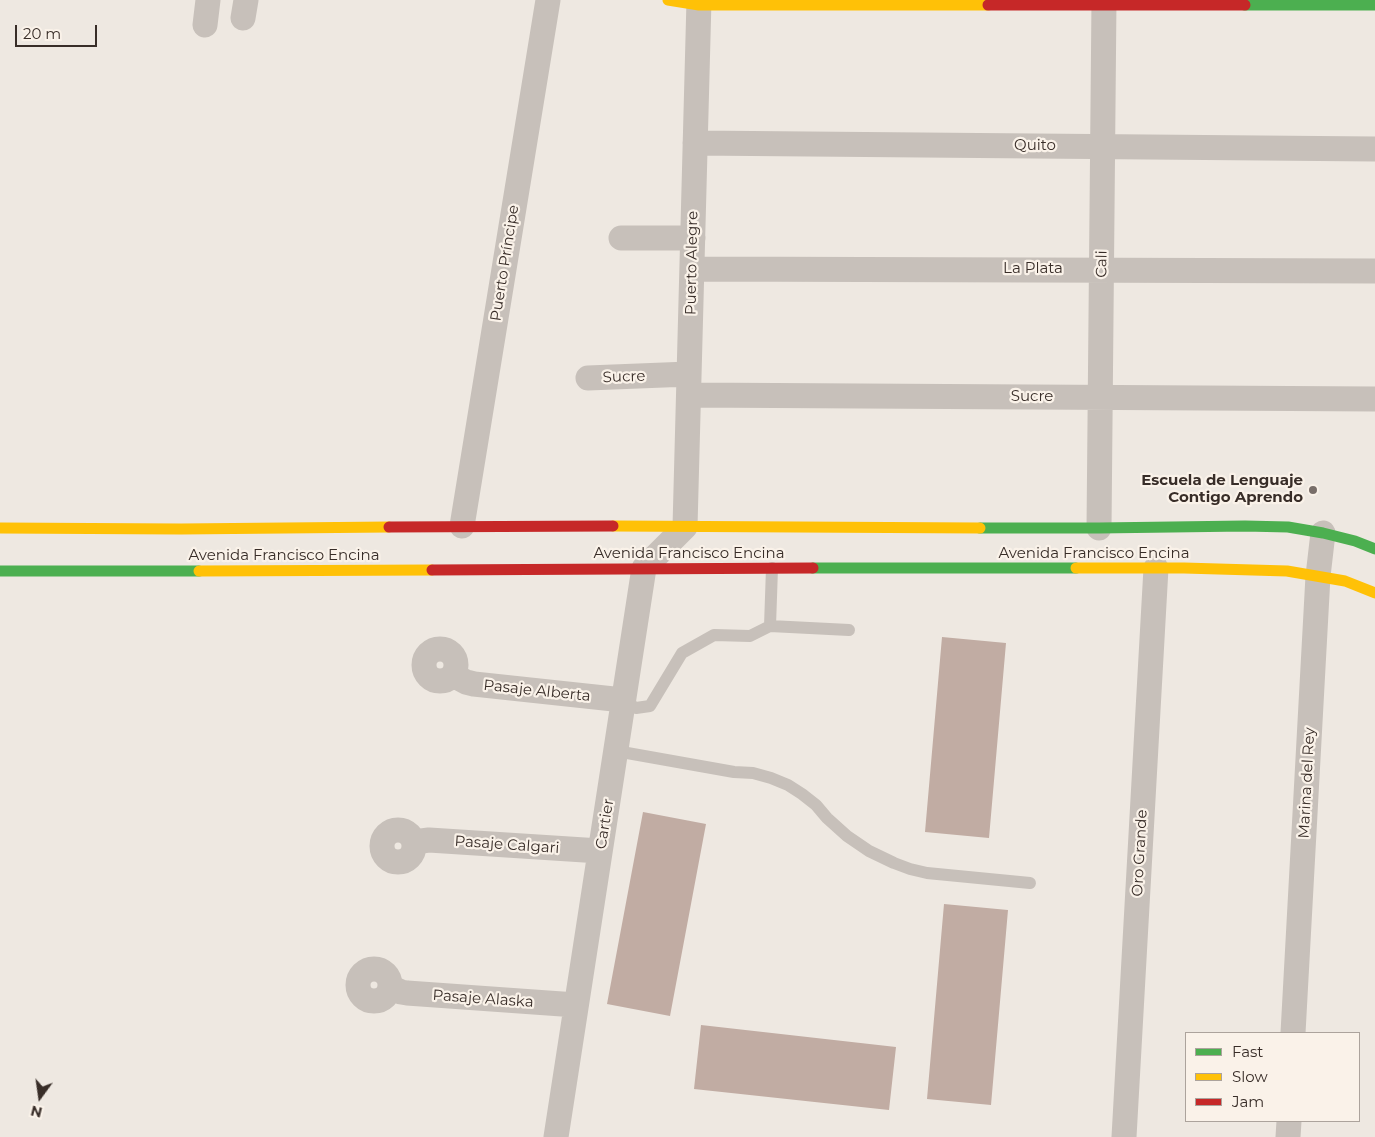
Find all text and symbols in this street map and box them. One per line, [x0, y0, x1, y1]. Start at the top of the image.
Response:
scale bar [18, 15, 100, 47]
text: 20 m [23, 24, 61, 43]
street label: Quito [1014, 137, 1056, 155]
street label: Puerto Príncipe [487, 204, 523, 322]
street label: Puerto Alegre [682, 211, 702, 315]
street label: Cali [1093, 250, 1111, 278]
street label: La Plata [1003, 260, 1063, 278]
street label: Sucre [602, 367, 646, 387]
street label: Sucre [1011, 388, 1053, 406]
place label: Escuela de Lenguaje Contigo Aprendo [1141, 472, 1303, 507]
marker: Escuela de Lenguaje Contigo Aprendo [1307, 484, 1319, 496]
street label: Avenida Francisco Encina [593, 545, 785, 563]
street label: Avenida Francisco Encina [998, 545, 1190, 563]
street label: Avenida Francisco Encina [188, 547, 380, 565]
street label: Pasaje Alberta [483, 676, 591, 706]
street label: Marina del Rey [1295, 727, 1319, 839]
street label: Cartier [592, 798, 618, 850]
street label: Oro Grande [1129, 809, 1151, 897]
street label: Pasaje Calgari [454, 832, 560, 858]
street label: Pasaje Alaska [432, 986, 534, 1012]
legend [1185, 1032, 1360, 1122]
text: Fast [1232, 1042, 1263, 1061]
text: Slow [1232, 1067, 1268, 1086]
north arrow [15, 1072, 65, 1122]
text: Jam [1232, 1092, 1264, 1111]
text: N [29, 1101, 44, 1122]

